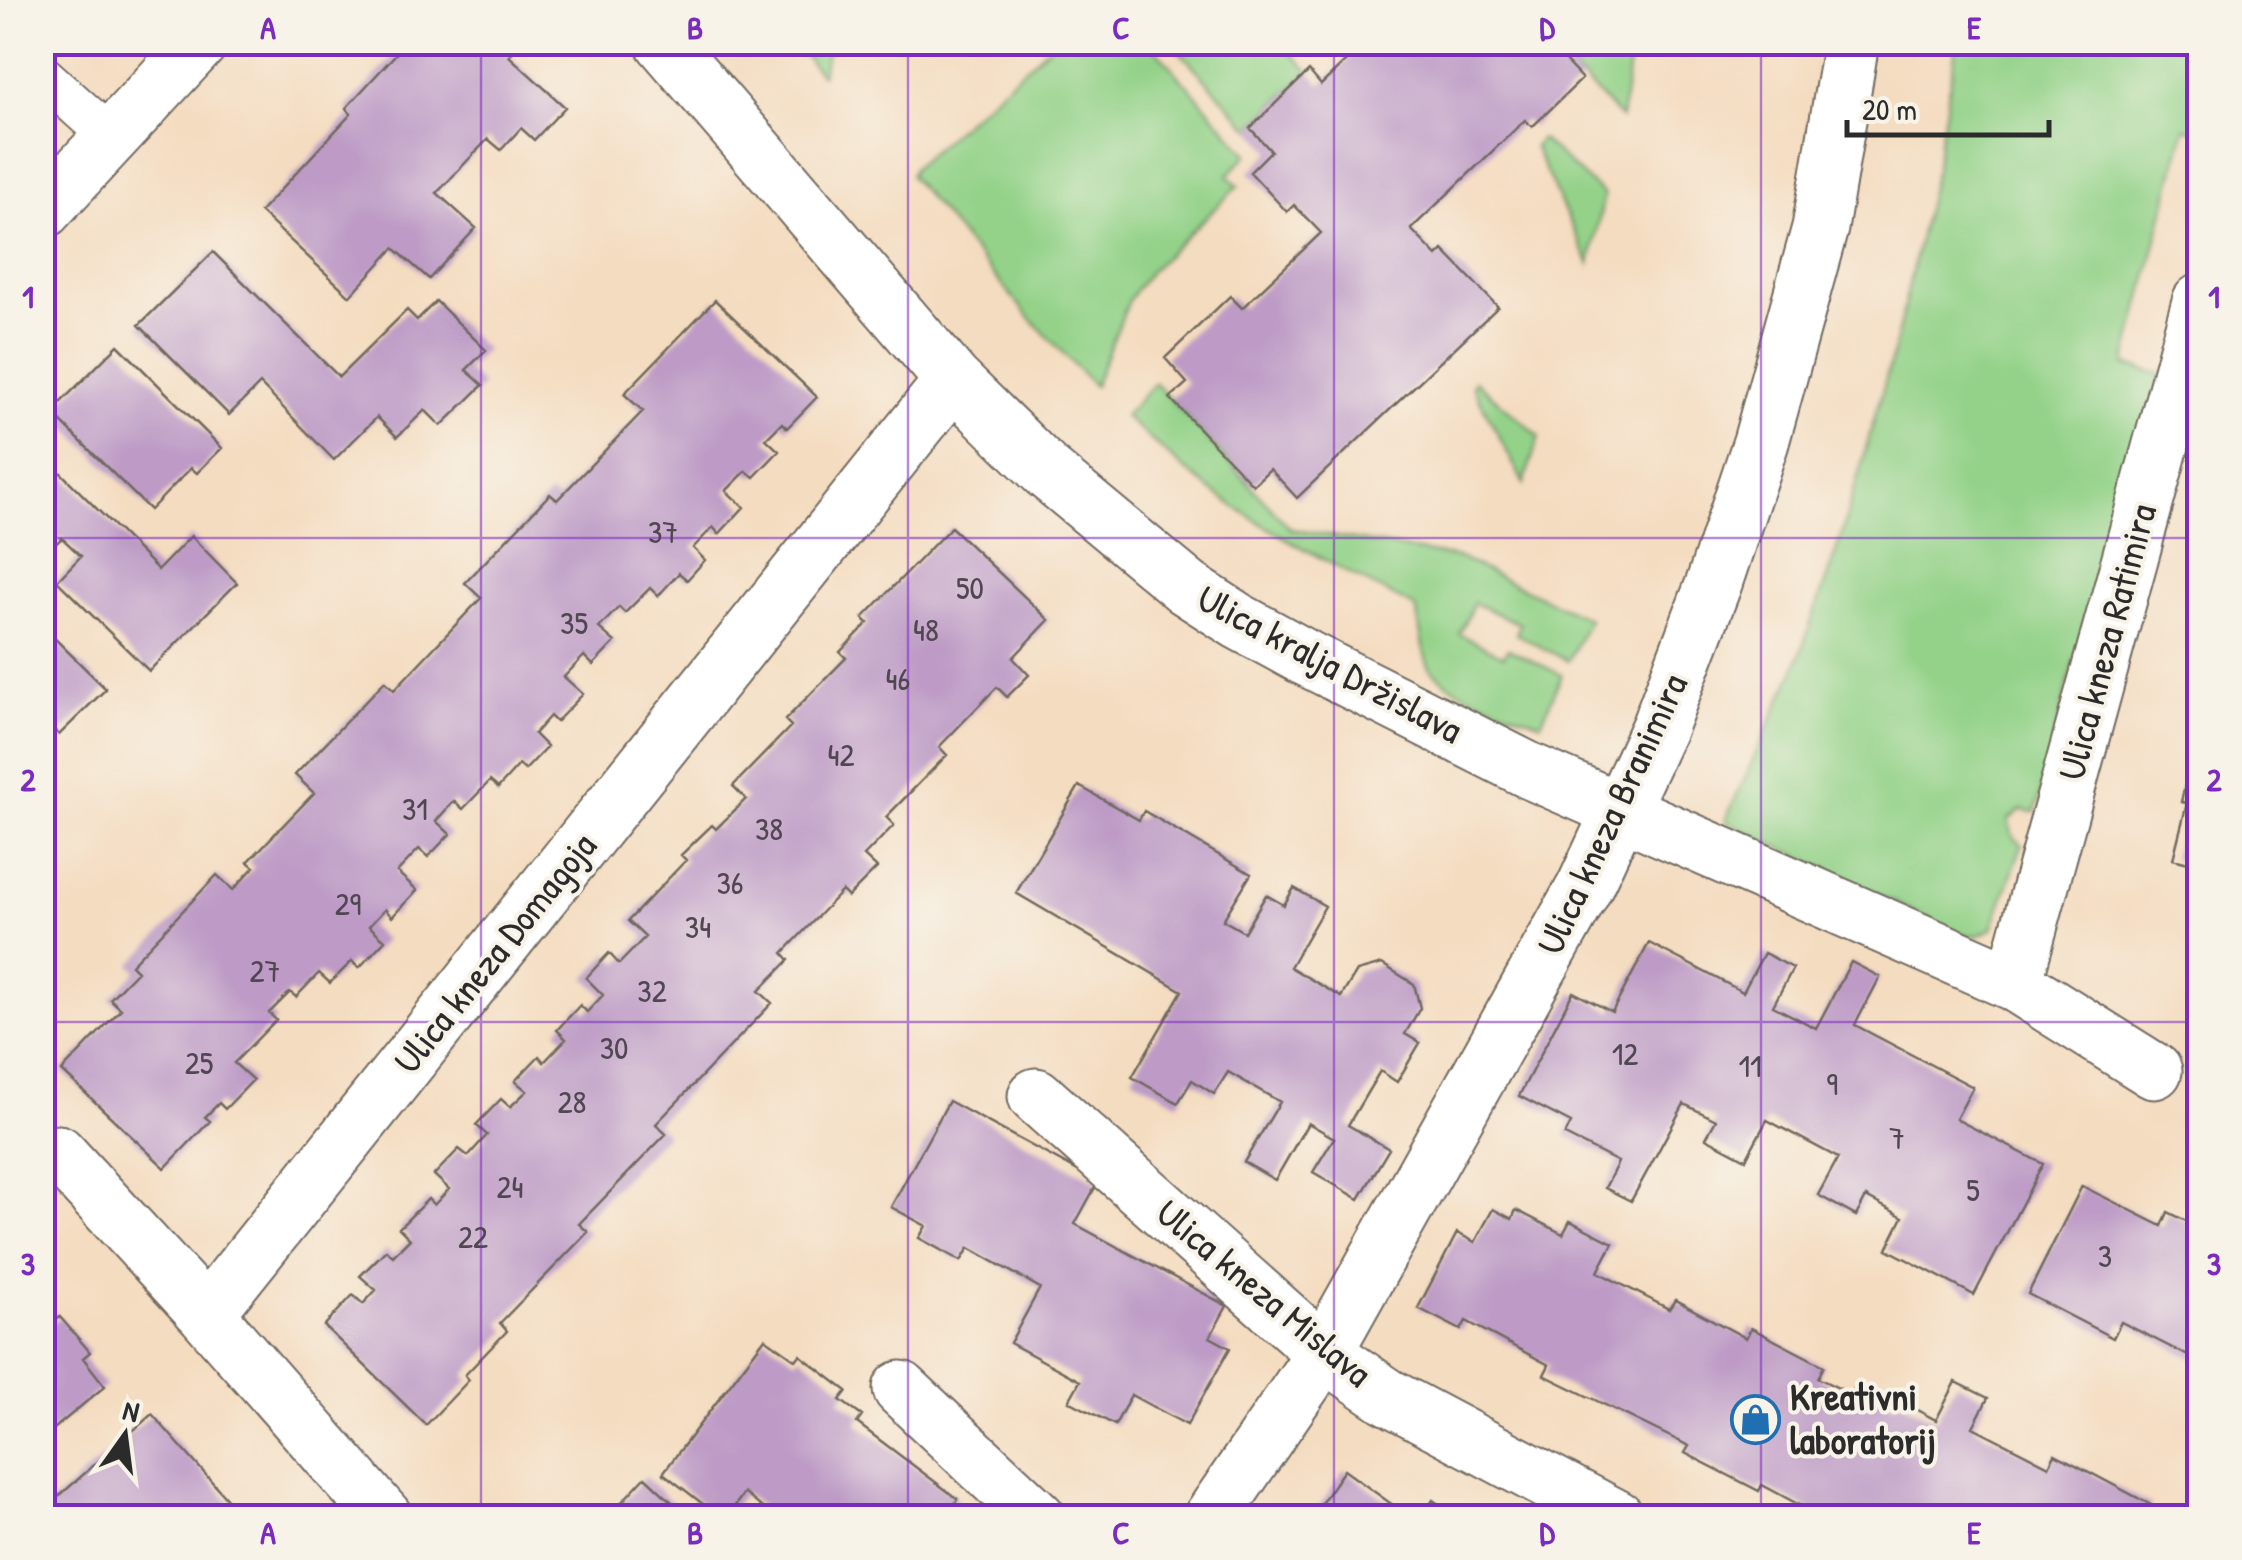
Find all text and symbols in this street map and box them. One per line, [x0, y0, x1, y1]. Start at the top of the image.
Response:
text: A [260, 6, 276, 49]
text: B [687, 6, 703, 49]
text: C [1112, 6, 1130, 49]
text: D [1539, 6, 1555, 49]
text: E [1967, 6, 1982, 49]
scale bar [1847, 75, 2050, 137]
text: 20 m [1862, 89, 1917, 129]
text: 1 [22, 275, 34, 318]
text: 1 [2208, 275, 2220, 318]
street label: Ulica kneza Ratimira [2044, 498, 2168, 785]
house number: 37 [648, 510, 678, 553]
house number: 50 [956, 566, 984, 609]
street label: Ulica kralja Držislava [1189, 571, 1472, 755]
house number: 35 [560, 601, 588, 644]
house number: 48 [913, 608, 939, 651]
house number: 46 [886, 657, 910, 700]
street label: Ulica kneza Branimira [1523, 665, 1699, 962]
house number: 42 [828, 733, 855, 776]
text: 2 [21, 758, 37, 801]
text: 2 [2207, 758, 2223, 801]
house number: 31 [402, 787, 428, 830]
house number: 38 [755, 807, 783, 850]
street label: Ulica kneza Domagoja [381, 821, 608, 1084]
house number: 36 [716, 861, 744, 904]
house number: 29 [335, 882, 361, 925]
house number: 34 [685, 905, 711, 948]
house number: 27 [250, 949, 280, 992]
house number: 32 [637, 969, 667, 1012]
house number: 30 [600, 1026, 628, 1069]
house number: 12 [1612, 1032, 1638, 1075]
house number: 25 [185, 1041, 213, 1084]
house number: 11 [1738, 1044, 1762, 1087]
house number: 9 [1826, 1062, 1838, 1105]
house number: 28 [558, 1080, 586, 1123]
house number: 7 [1889, 1116, 1905, 1159]
house number: 24 [497, 1165, 523, 1208]
house number: 5 [1966, 1168, 1980, 1211]
street label: Ulica kneza Mislava [1146, 1187, 1384, 1398]
house number: 22 [458, 1215, 488, 1258]
house number: 3 [2098, 1234, 2112, 1277]
text: 3 [21, 1242, 35, 1285]
text: 3 [2207, 1242, 2221, 1285]
place label: Kreativni laboratorij [1790, 1370, 1936, 1466]
north arrow [75, 1385, 175, 1485]
text: N [119, 1391, 143, 1431]
shop icon: Kreativni laboratorij [1729, 1393, 1781, 1445]
text: A [260, 1511, 276, 1554]
text: B [687, 1511, 703, 1554]
text: C [1112, 1511, 1130, 1554]
text: D [1539, 1511, 1555, 1554]
text: E [1967, 1511, 1982, 1554]

